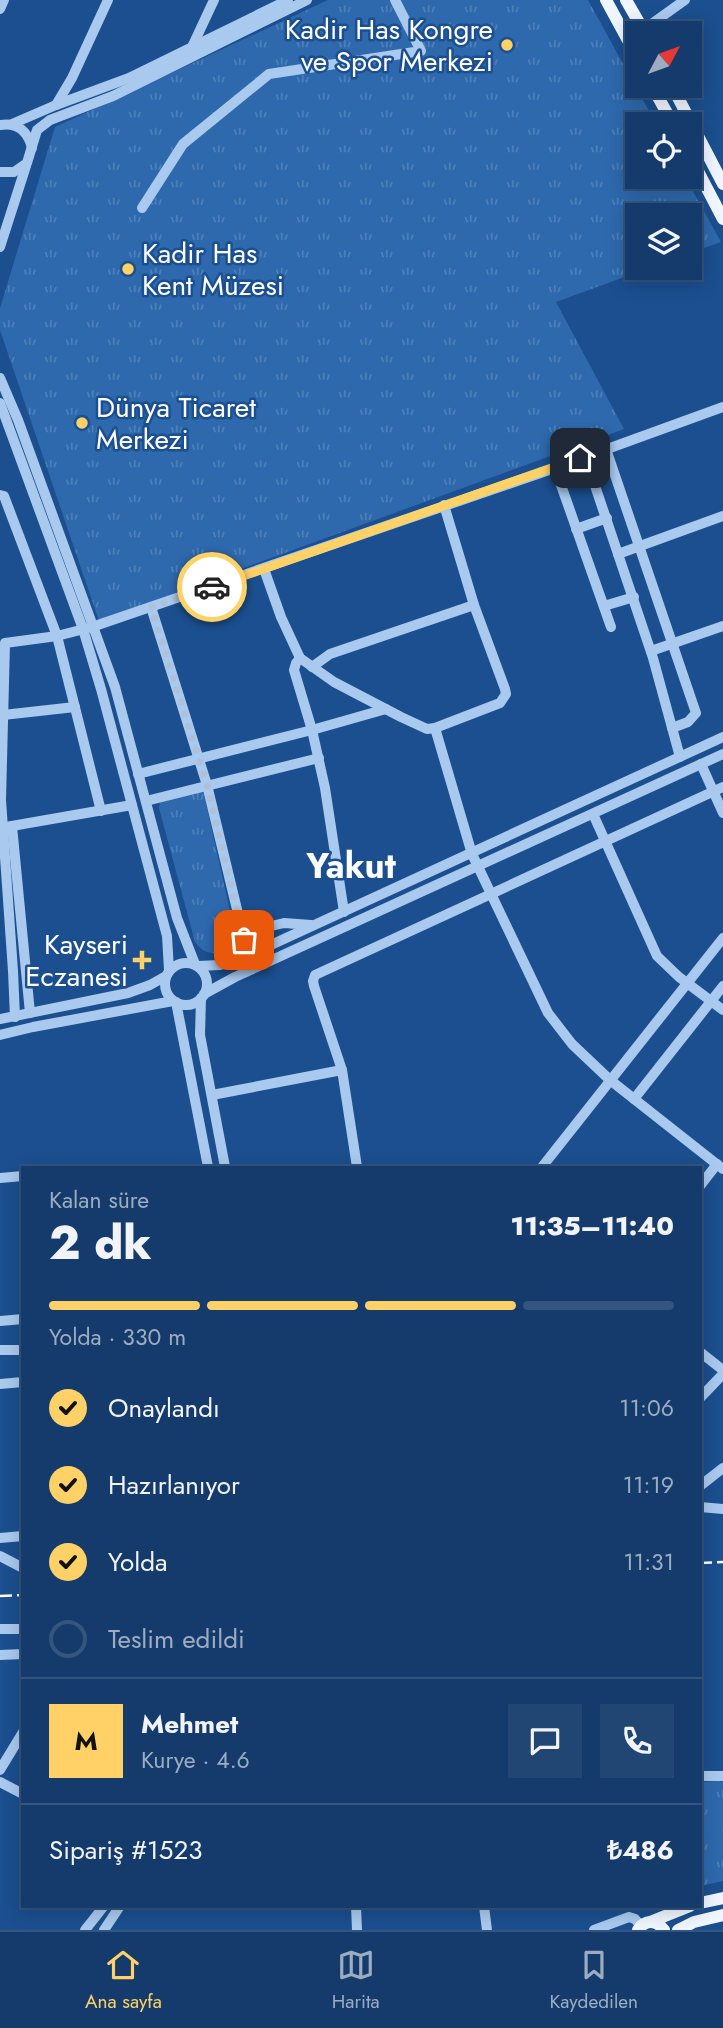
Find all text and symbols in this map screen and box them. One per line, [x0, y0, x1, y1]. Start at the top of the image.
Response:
place label: Kadir Has Kongre ve Spor Merkezi [285, 9, 493, 82]
north arrow [625, 21, 702, 98]
map controls [625, 21, 702, 280]
marker: Kadir Has Kongre ve Spor Merkezi [499, 37, 515, 53]
button: locate [625, 112, 702, 189]
button: layers [625, 203, 702, 280]
place label: Kadir Has Kent Müzesi [142, 233, 284, 306]
marker: Kadir Has Kent Müzesi [120, 261, 136, 277]
place label: Dünya Ticaret Merkezi [96, 387, 256, 460]
marker: Dünya Ticaret Merkezi [74, 415, 90, 431]
pin [550, 428, 610, 488]
icon: home [561, 439, 599, 477]
courier [177, 552, 247, 622]
icon: car [193, 568, 231, 606]
district label: Yakut [305, 841, 396, 891]
pin [214, 910, 274, 970]
icon: bag [225, 921, 263, 959]
place label: Kayseri Eczanesi [25, 924, 128, 997]
marker: Kayseri Eczanesi [134, 952, 150, 968]
text: Kalan süre [49, 1183, 149, 1217]
text: 11:35–11:40 [511, 1207, 674, 1245]
text: 2 dk [49, 1210, 152, 1276]
text: Yolda · 330 m [49, 1320, 186, 1354]
icon: check [49, 1389, 87, 1427]
text: Onaylandı [108, 1389, 220, 1427]
text: 11:06 [619, 1391, 674, 1425]
icon: check [49, 1466, 87, 1504]
text: Hazırlanıyor [108, 1466, 240, 1504]
text: 11:19 [623, 1468, 674, 1502]
icon: check [49, 1543, 87, 1581]
text: Yolda [108, 1543, 168, 1581]
text: 11:31 [623, 1545, 674, 1579]
text: Teslim edildi [108, 1620, 245, 1658]
button: chat [508, 1704, 582, 1778]
button: phone [600, 1704, 674, 1778]
text: Mehmet [141, 1705, 238, 1743]
text: M [74, 1722, 98, 1760]
text: Kurye · 4.6 [141, 1743, 250, 1777]
text: Sipariş #1523 [49, 1831, 202, 1869]
text: ₺486 [607, 1831, 674, 1869]
tab: Ana sayfa [85, 1946, 162, 2015]
tab: Harita [332, 1946, 380, 2015]
tab: Kaydedilen [549, 1946, 638, 2015]

